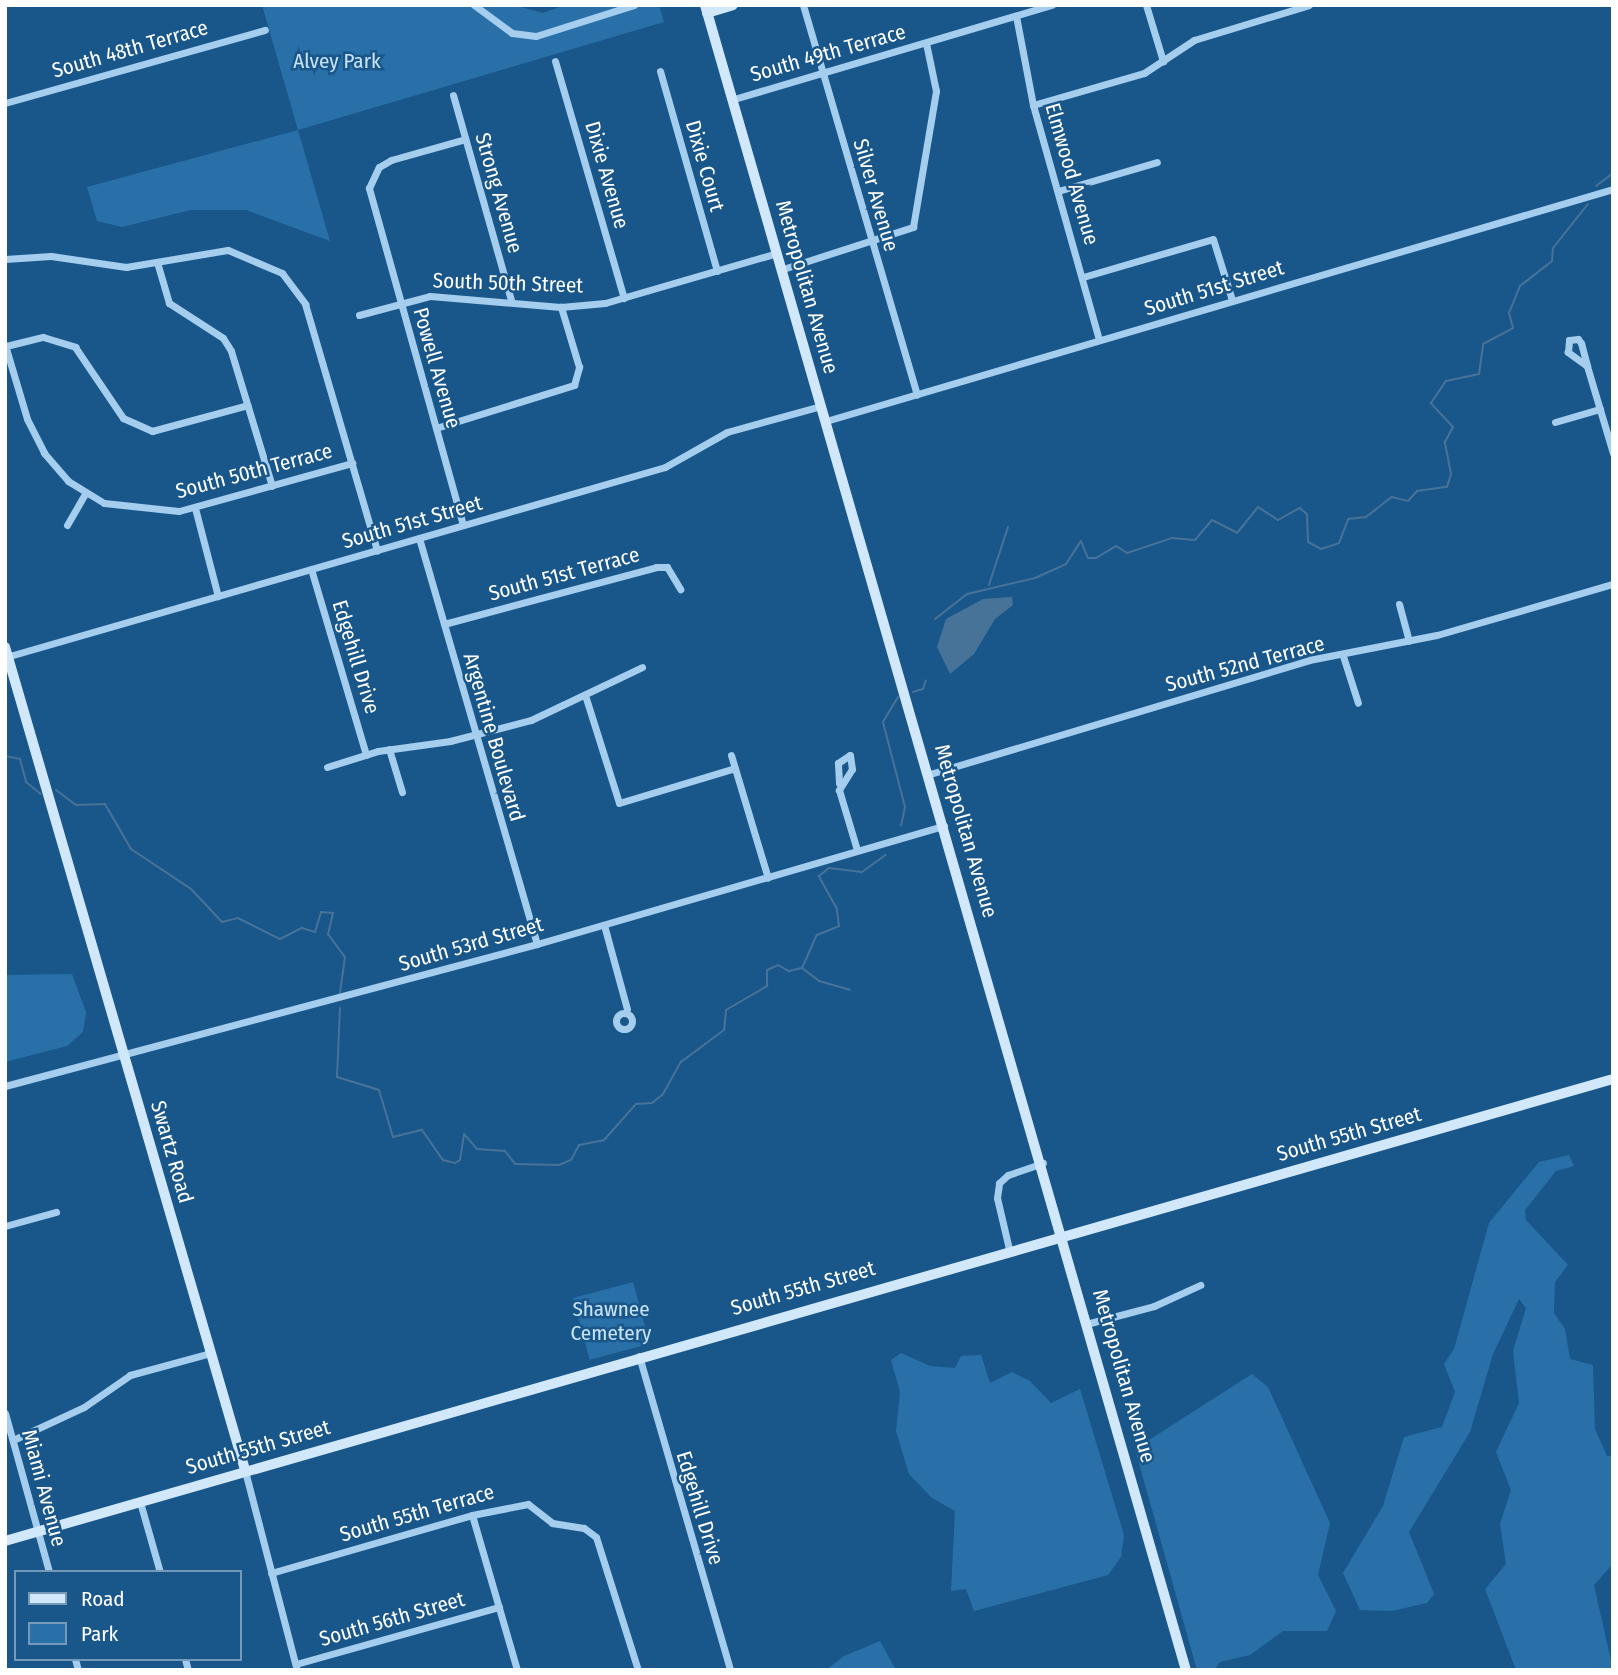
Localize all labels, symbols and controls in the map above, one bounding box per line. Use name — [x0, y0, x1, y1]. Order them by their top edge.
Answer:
street label: South 48th Terrace — [49, 15, 211, 83]
street label: South 49th Terrace — [747, 19, 909, 87]
park label: Alvey Park — [293, 48, 381, 74]
street label: Elmwood Avenue — [1040, 100, 1104, 248]
street label: Dixie Court — [680, 117, 730, 215]
street label: Dixie Avenue — [580, 118, 634, 232]
street label: Strong Avenue — [470, 130, 528, 256]
street label: Silver Avenue — [848, 136, 904, 254]
street label: Metropolitan Avenue — [770, 197, 844, 377]
street label: South 51st Street — [1141, 255, 1287, 321]
street label: South 50th Street — [432, 268, 584, 298]
street label: Powell Avenue — [408, 305, 466, 431]
street label: South 50th Terrace — [173, 438, 335, 504]
street label: South 51st Street — [339, 490, 485, 554]
street label: South 51st Terrace — [486, 542, 642, 606]
street label: Edgehill Drive — [327, 597, 385, 717]
street label: South 52nd Terrace — [1163, 631, 1327, 697]
street label: Argentine Boulevard — [458, 650, 530, 824]
street label: Metropolitan Avenue — [929, 741, 1003, 921]
street label: South 53rd Street — [396, 911, 546, 977]
street label: Swartz Road — [145, 1098, 199, 1206]
street label: South 55th Street — [1274, 1101, 1424, 1167]
street label: South 55th Street — [728, 1255, 878, 1321]
street label: Metropolitan Avenue — [1087, 1286, 1161, 1466]
park label: Shawnee Cemetery — [571, 1296, 651, 1346]
street label: South 55th Street — [183, 1414, 333, 1480]
street label: Miami Avenue — [16, 1427, 72, 1549]
street label: Edgehill Drive — [671, 1448, 729, 1568]
street label: South 55th Terrace — [337, 1479, 497, 1547]
legend — [14, 1570, 242, 1661]
text: Road — [81, 1586, 125, 1612]
street label: South 56th Street — [316, 1586, 468, 1652]
text: Park — [81, 1621, 118, 1647]

